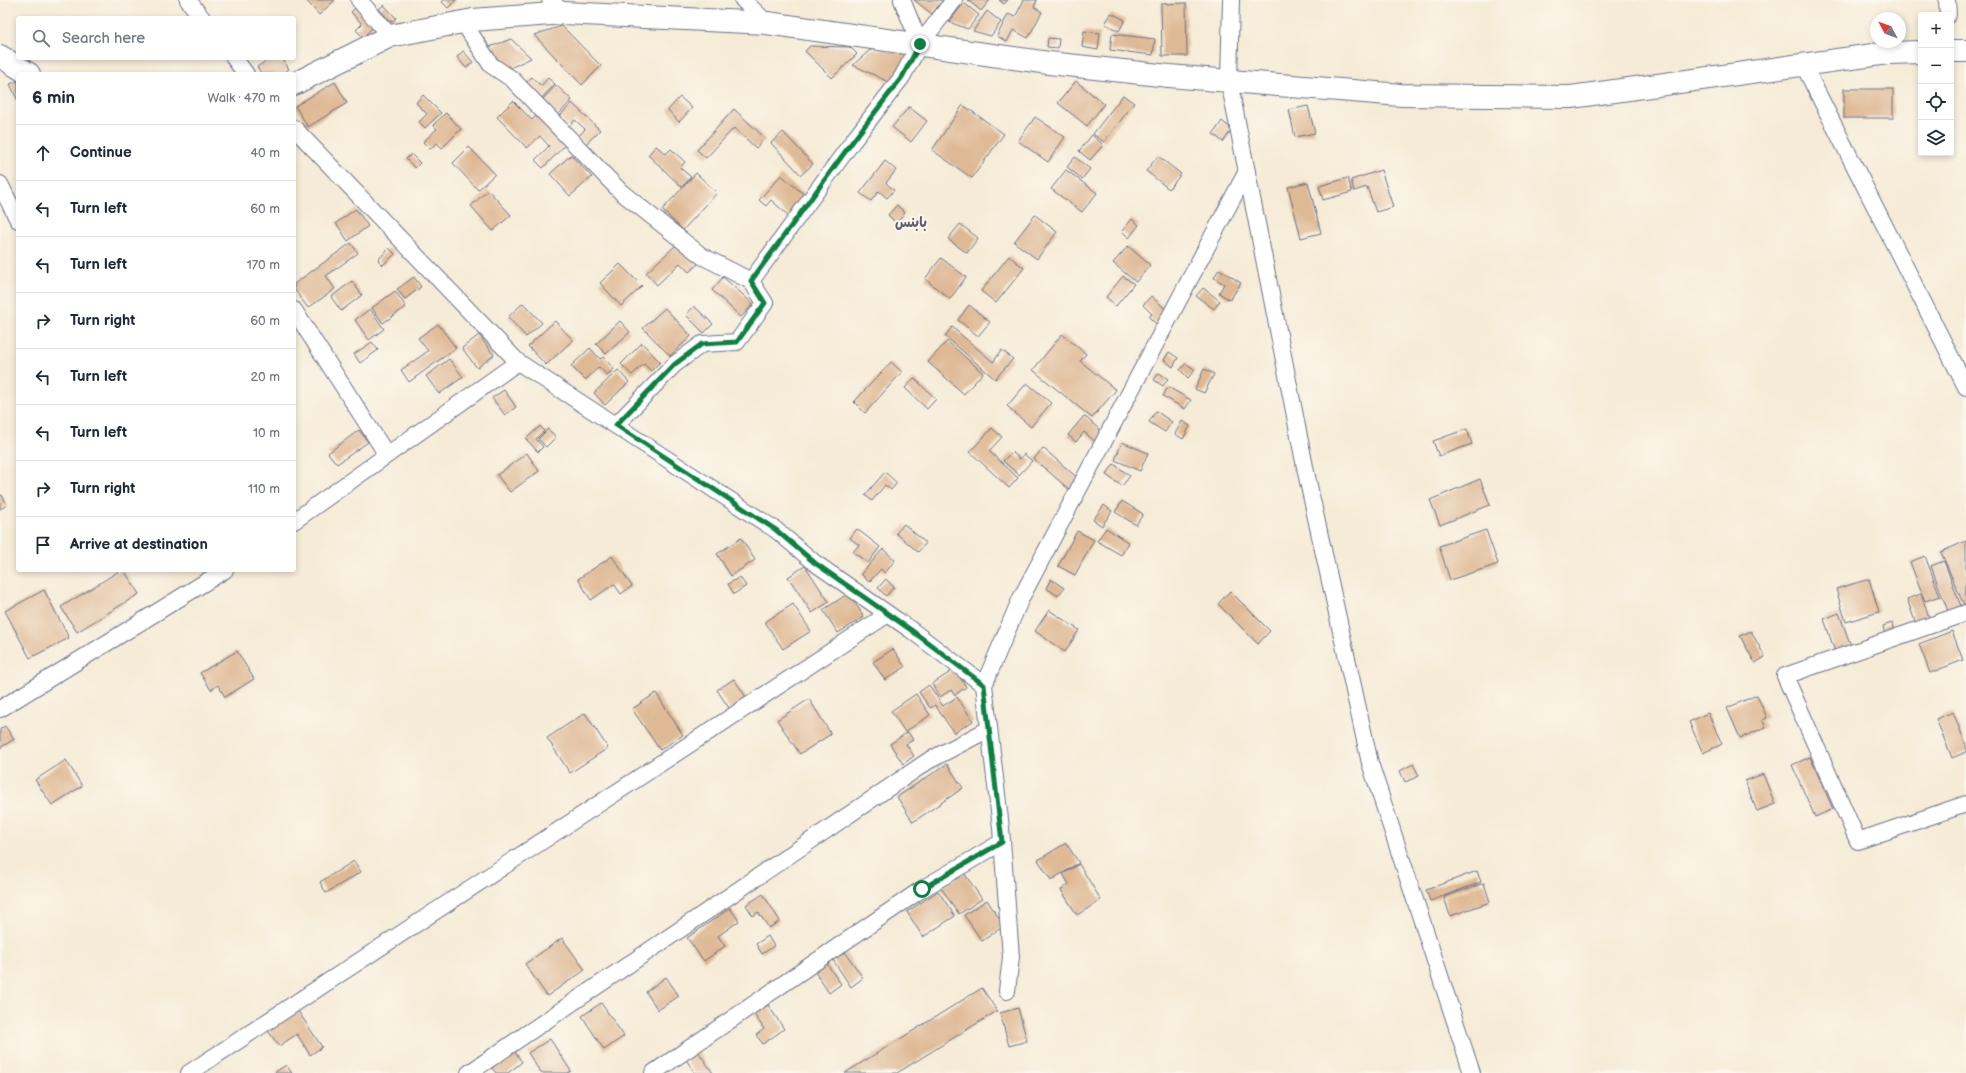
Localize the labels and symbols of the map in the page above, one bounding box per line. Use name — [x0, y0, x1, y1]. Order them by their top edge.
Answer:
north arrow — [1870, 12, 1906, 48]
route end — [911, 35, 929, 53]
district label: بابنس — [895, 214, 927, 231]
route start — [913, 880, 931, 898]

